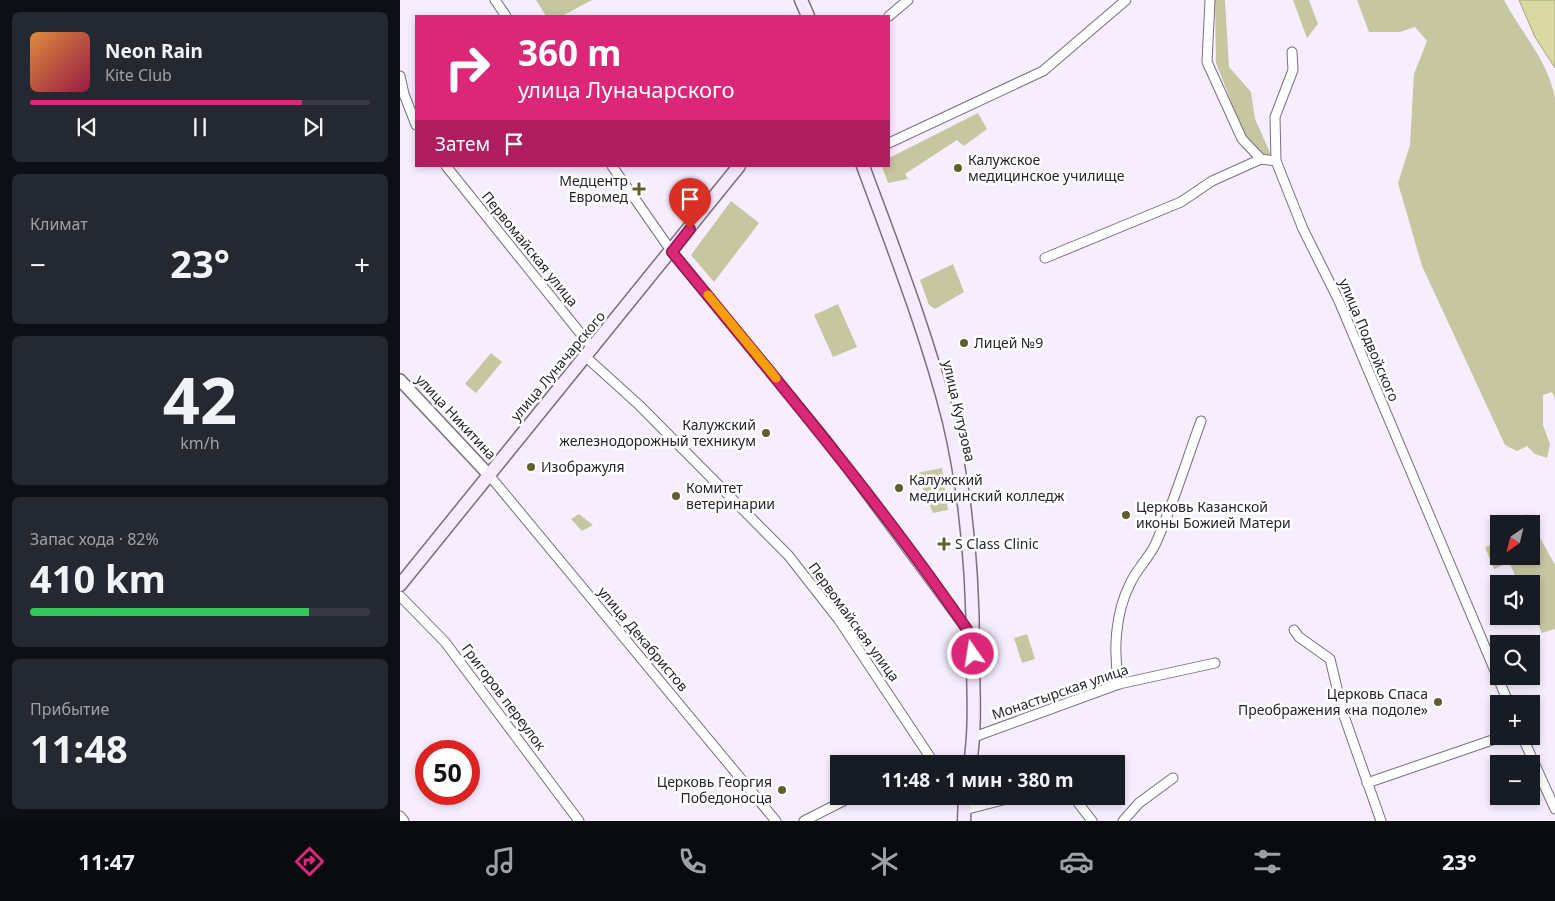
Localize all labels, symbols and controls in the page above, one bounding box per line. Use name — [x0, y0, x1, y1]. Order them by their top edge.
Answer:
text: 360 m — [518, 29, 621, 76]
icon: right — [435, 35, 500, 100]
text: Neon Rain — [105, 38, 203, 64]
text: Kite Club — [105, 64, 172, 86]
text: улица Луначарского — [518, 74, 735, 104]
icon: previous — [73, 113, 101, 141]
icon: pause — [186, 113, 214, 141]
icon: next — [299, 113, 327, 141]
icon: arrive — [500, 130, 528, 158]
text: Затем — [435, 131, 490, 157]
place label: Калужское медицинское училище — [968, 150, 1125, 185]
marker: Калужское медицинское училище — [952, 162, 964, 174]
place label: Медцентр Евромед — [559, 171, 628, 206]
pin — [669, 178, 711, 229]
marker: Медцентр Евромед — [632, 182, 646, 196]
icon: arrive — [676, 185, 704, 213]
street label: Первомайская улица — [478, 187, 583, 310]
text: Климат — [30, 213, 88, 235]
text: 23° — [170, 237, 230, 289]
text: − — [30, 245, 46, 283]
text: + — [354, 245, 370, 283]
street label: улица Подвойского — [1335, 275, 1404, 404]
street label: улица Луначарского — [506, 307, 609, 425]
place label: Лицей №9 — [974, 333, 1043, 352]
marker: Лицей №9 — [958, 337, 970, 349]
text: 42 — [163, 355, 237, 443]
street label: улица Кутузова — [939, 358, 980, 463]
street label: улица Никитина — [412, 370, 501, 463]
place label: Калужский железнодорожный техникум — [559, 415, 756, 450]
marker: Калужский железнодорожный техникум — [760, 427, 772, 439]
text: km/h — [180, 432, 220, 454]
place label: Изображуля — [541, 457, 624, 476]
marker: Изображуля — [525, 461, 537, 473]
place label: Калужский медицинский колледж — [909, 470, 1065, 505]
place label: Комитет ветеринарии — [686, 478, 775, 513]
marker: Калужский медицинский колледж — [893, 482, 905, 494]
marker: Комитет ветеринарии — [670, 490, 682, 502]
place label: Церковь Казанской иконы Божией Матери — [1136, 497, 1291, 532]
marker: Церковь Казанской иконы Божией Матери — [1120, 509, 1132, 521]
north arrow — [1490, 515, 1540, 565]
map controls — [1490, 515, 1540, 805]
text: Запас хода · 82% — [30, 528, 159, 550]
place label: S Class Clinic — [955, 534, 1039, 553]
marker: S Class Clinic — [937, 537, 951, 551]
text: 410 km — [30, 552, 166, 604]
street label: Первомайская улица — [805, 558, 904, 685]
button: sound — [1490, 575, 1540, 625]
street label: улица Декабристов — [594, 582, 693, 695]
position arrow — [946, 627, 998, 679]
button: search — [1490, 635, 1540, 685]
street label: Григоров переулок — [458, 639, 551, 754]
street label: Монастырская улица — [989, 659, 1131, 724]
place label: Церковь Спаса Преображения «на подоле» — [1238, 684, 1428, 719]
button: + — [1490, 695, 1540, 745]
marker: Церковь Спаса Преображения «на подоле» — [1432, 696, 1444, 708]
text: Прибытие — [30, 698, 109, 720]
text: 11:48 — [30, 722, 128, 774]
speed limit sign: 50 — [415, 740, 480, 805]
button: − — [1490, 755, 1540, 805]
text: 11:48 · 1 мин · 380 m — [881, 767, 1074, 793]
place label: Церковь Георгия Победоносца — [657, 772, 772, 807]
marker: Церковь Георгия Победоносца — [776, 784, 788, 796]
icon: directions — [292, 844, 327, 879]
icon: music — [483, 844, 518, 879]
icon: phone — [675, 844, 710, 879]
icon: climate — [867, 844, 902, 879]
icon: car — [1059, 844, 1094, 879]
icon: filters — [1250, 844, 1285, 879]
text: 11:47 — [78, 846, 135, 876]
text: 23° — [1442, 846, 1477, 876]

